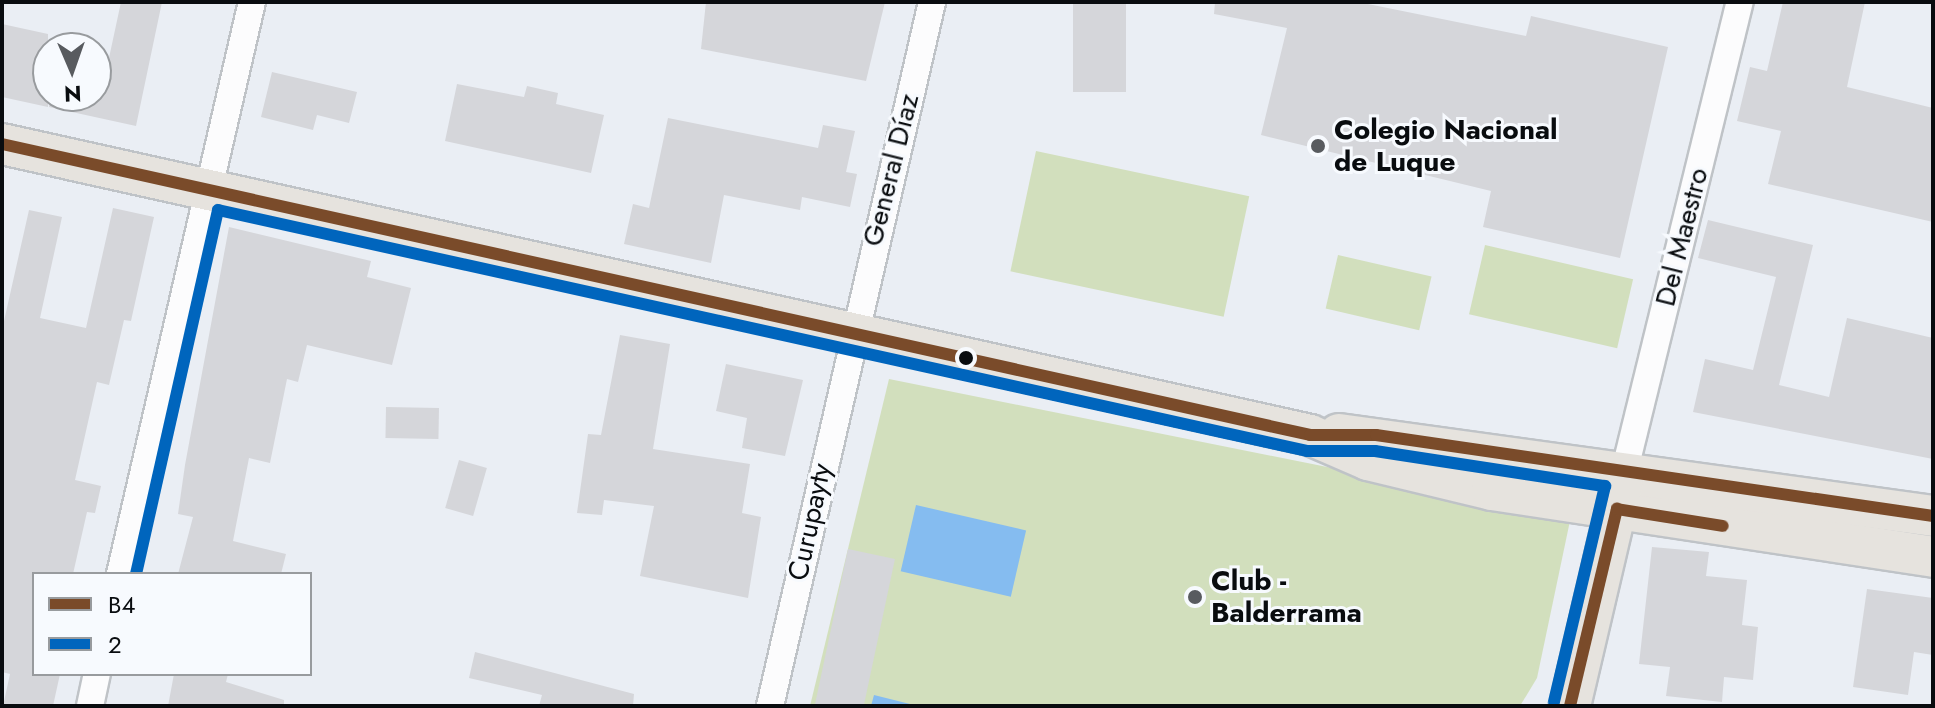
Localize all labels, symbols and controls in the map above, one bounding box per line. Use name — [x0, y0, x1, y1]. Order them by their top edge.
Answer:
north arrow — [32, 32, 112, 112]
text: N — [63, 78, 82, 110]
street label: General Díaz — [856, 90, 926, 250]
place label: Colegio Nacional de Luque — [1334, 113, 1558, 179]
marker: Colegio Nacional de Luque — [1309, 137, 1327, 155]
street label: Del Maestro — [1649, 164, 1715, 310]
unlabelled marker — [958, 350, 974, 366]
street label: Curupayty — [781, 460, 839, 584]
place label: Club - Balderrama — [1211, 564, 1362, 630]
legend — [32, 572, 312, 676]
text: B4 — [108, 587, 135, 622]
marker: Club - Balderrama — [1186, 588, 1204, 606]
text: 2 — [108, 627, 122, 662]

